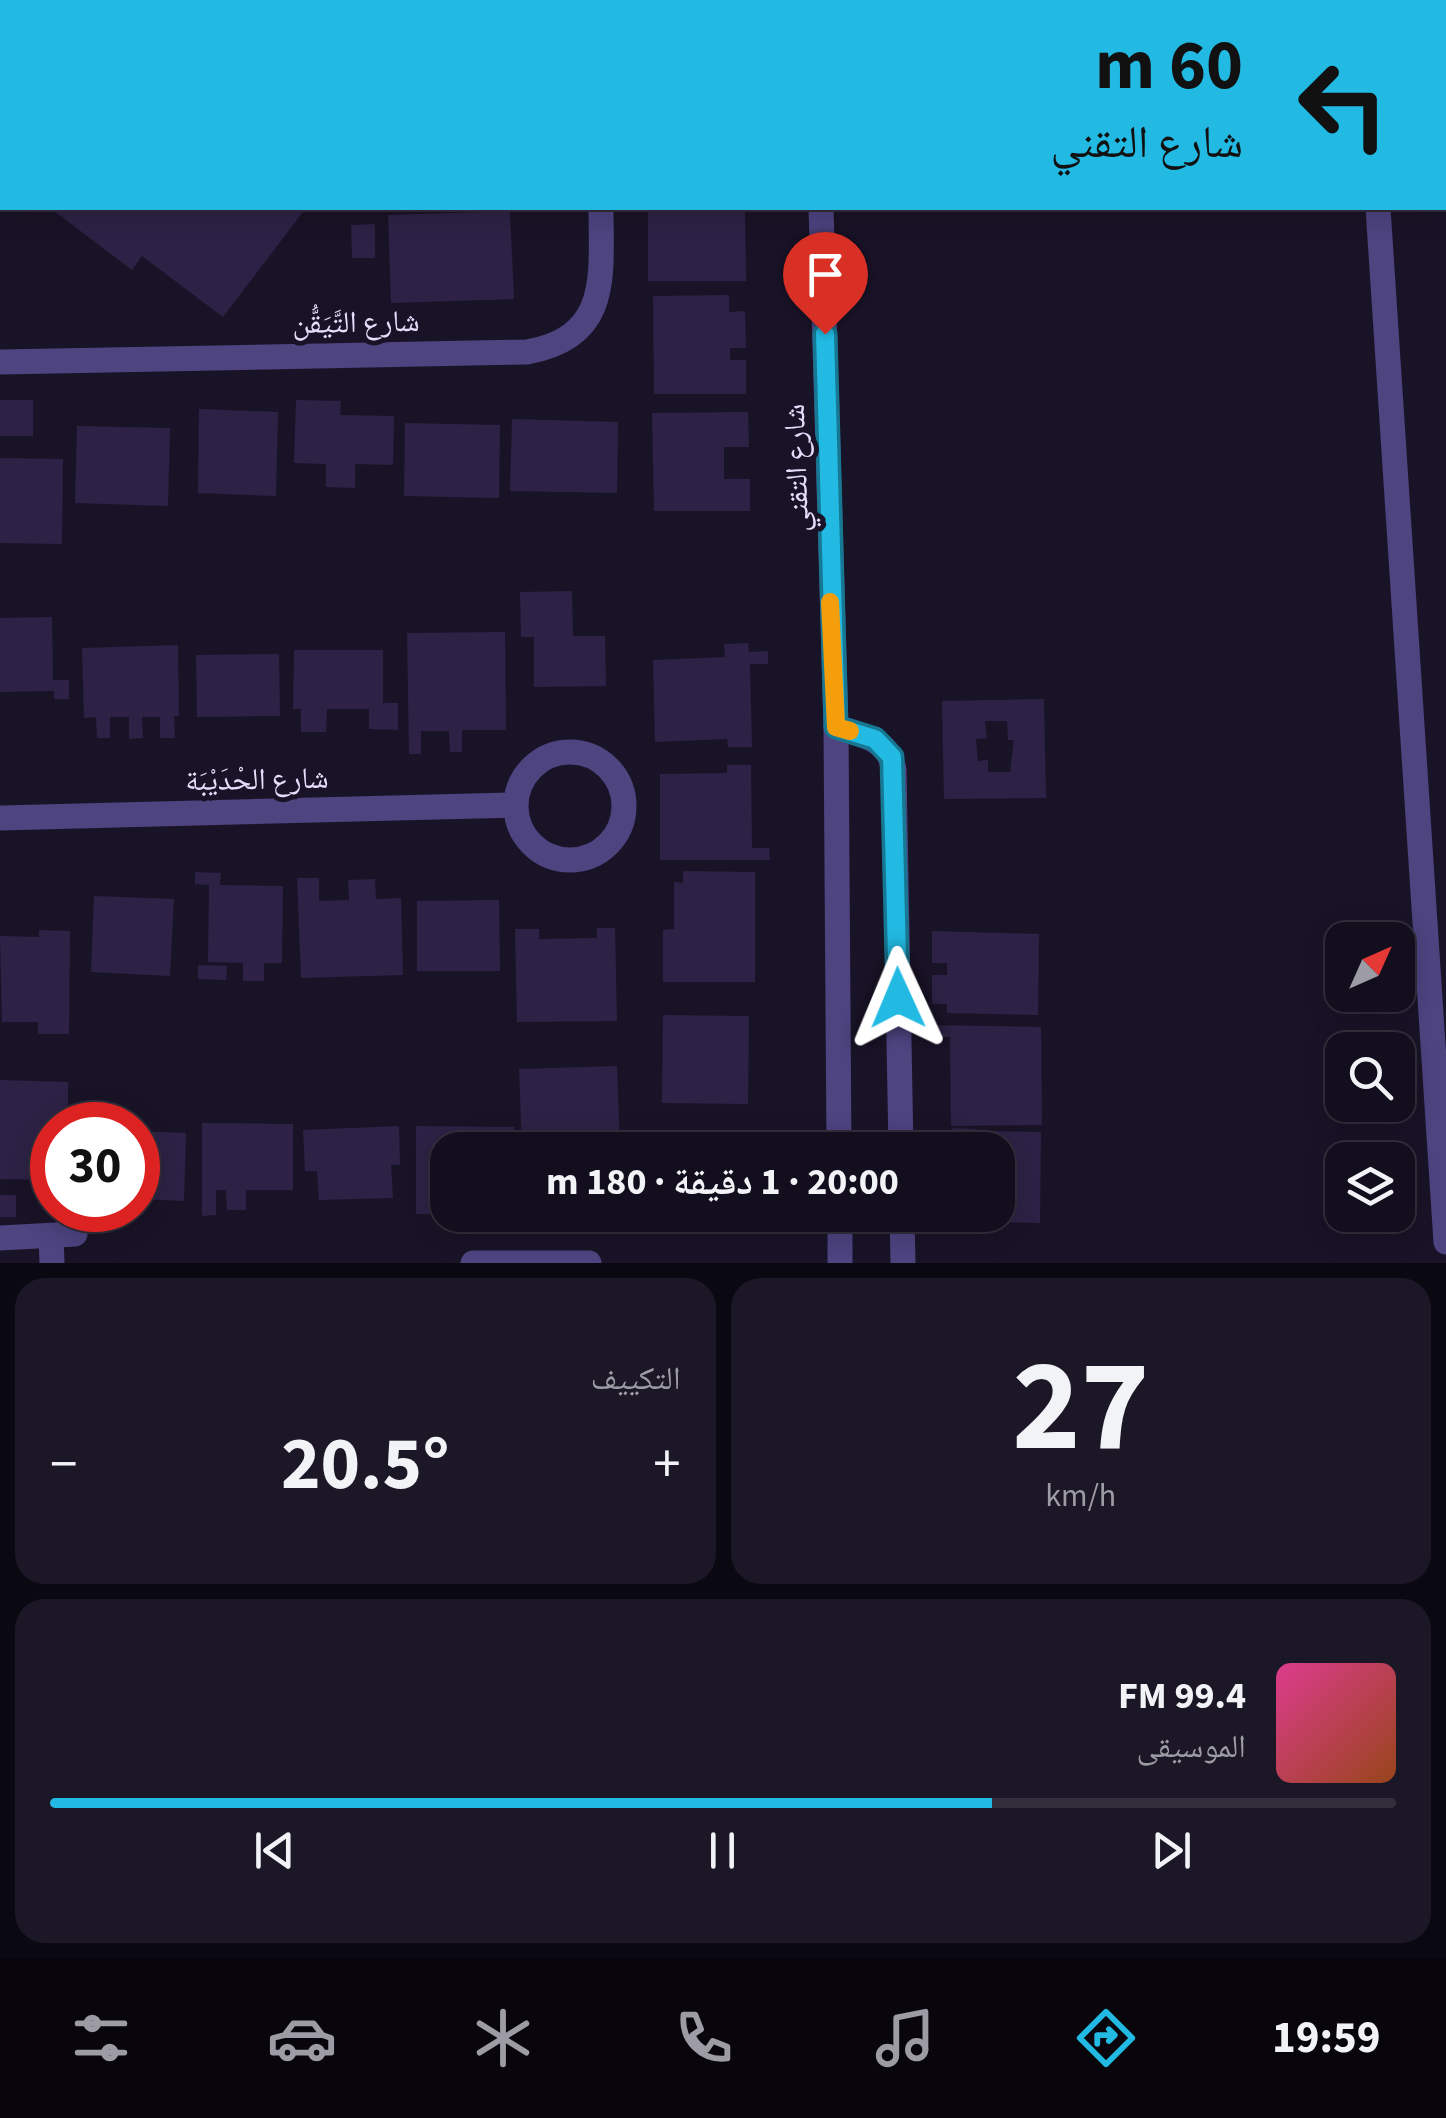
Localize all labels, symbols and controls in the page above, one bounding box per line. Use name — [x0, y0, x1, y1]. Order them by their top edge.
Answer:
text: 60 m — [1095, 16, 1243, 116]
icon: left — [1278, 40, 1408, 170]
text: شارع التقني — [1051, 111, 1243, 175]
pin — [783, 232, 868, 335]
icon: arrive — [798, 247, 853, 302]
street label: شارع التَّيَقُّن — [292, 300, 420, 345]
street label: شارع التقني — [773, 403, 822, 533]
street label: شارع الحْدَيْبَة — [185, 757, 329, 802]
north arrow — [1325, 922, 1415, 1012]
map controls — [1325, 922, 1415, 1232]
position arrow — [846, 946, 950, 1050]
button: search — [1325, 1032, 1415, 1122]
speed limit sign: 30 — [30, 1102, 160, 1232]
button: layers — [1325, 1142, 1415, 1232]
text: 20:00 · 1 دقيقة · 180 m — [546, 1155, 899, 1209]
text: 27 — [1012, 1315, 1149, 1500]
text: التكييف — [591, 1356, 681, 1402]
text: 20.5° — [281, 1411, 450, 1518]
text: − — [50, 1426, 77, 1504]
text: + — [653, 1426, 681, 1504]
text: km/h — [1045, 1473, 1116, 1519]
text: 99.4 FM — [1118, 1669, 1246, 1723]
text: الموسيقى — [1136, 1724, 1246, 1770]
icon: previous — [247, 1823, 302, 1878]
icon: pause — [695, 1823, 750, 1878]
icon: next — [1144, 1823, 1199, 1878]
icon: filters — [66, 2003, 136, 2073]
icon: car — [267, 2003, 337, 2073]
icon: climate — [468, 2003, 538, 2073]
icon: phone — [669, 2003, 739, 2073]
icon: music — [870, 2003, 940, 2073]
icon: directions — [1071, 2003, 1141, 2073]
text: 19:59 — [1272, 2006, 1380, 2070]

